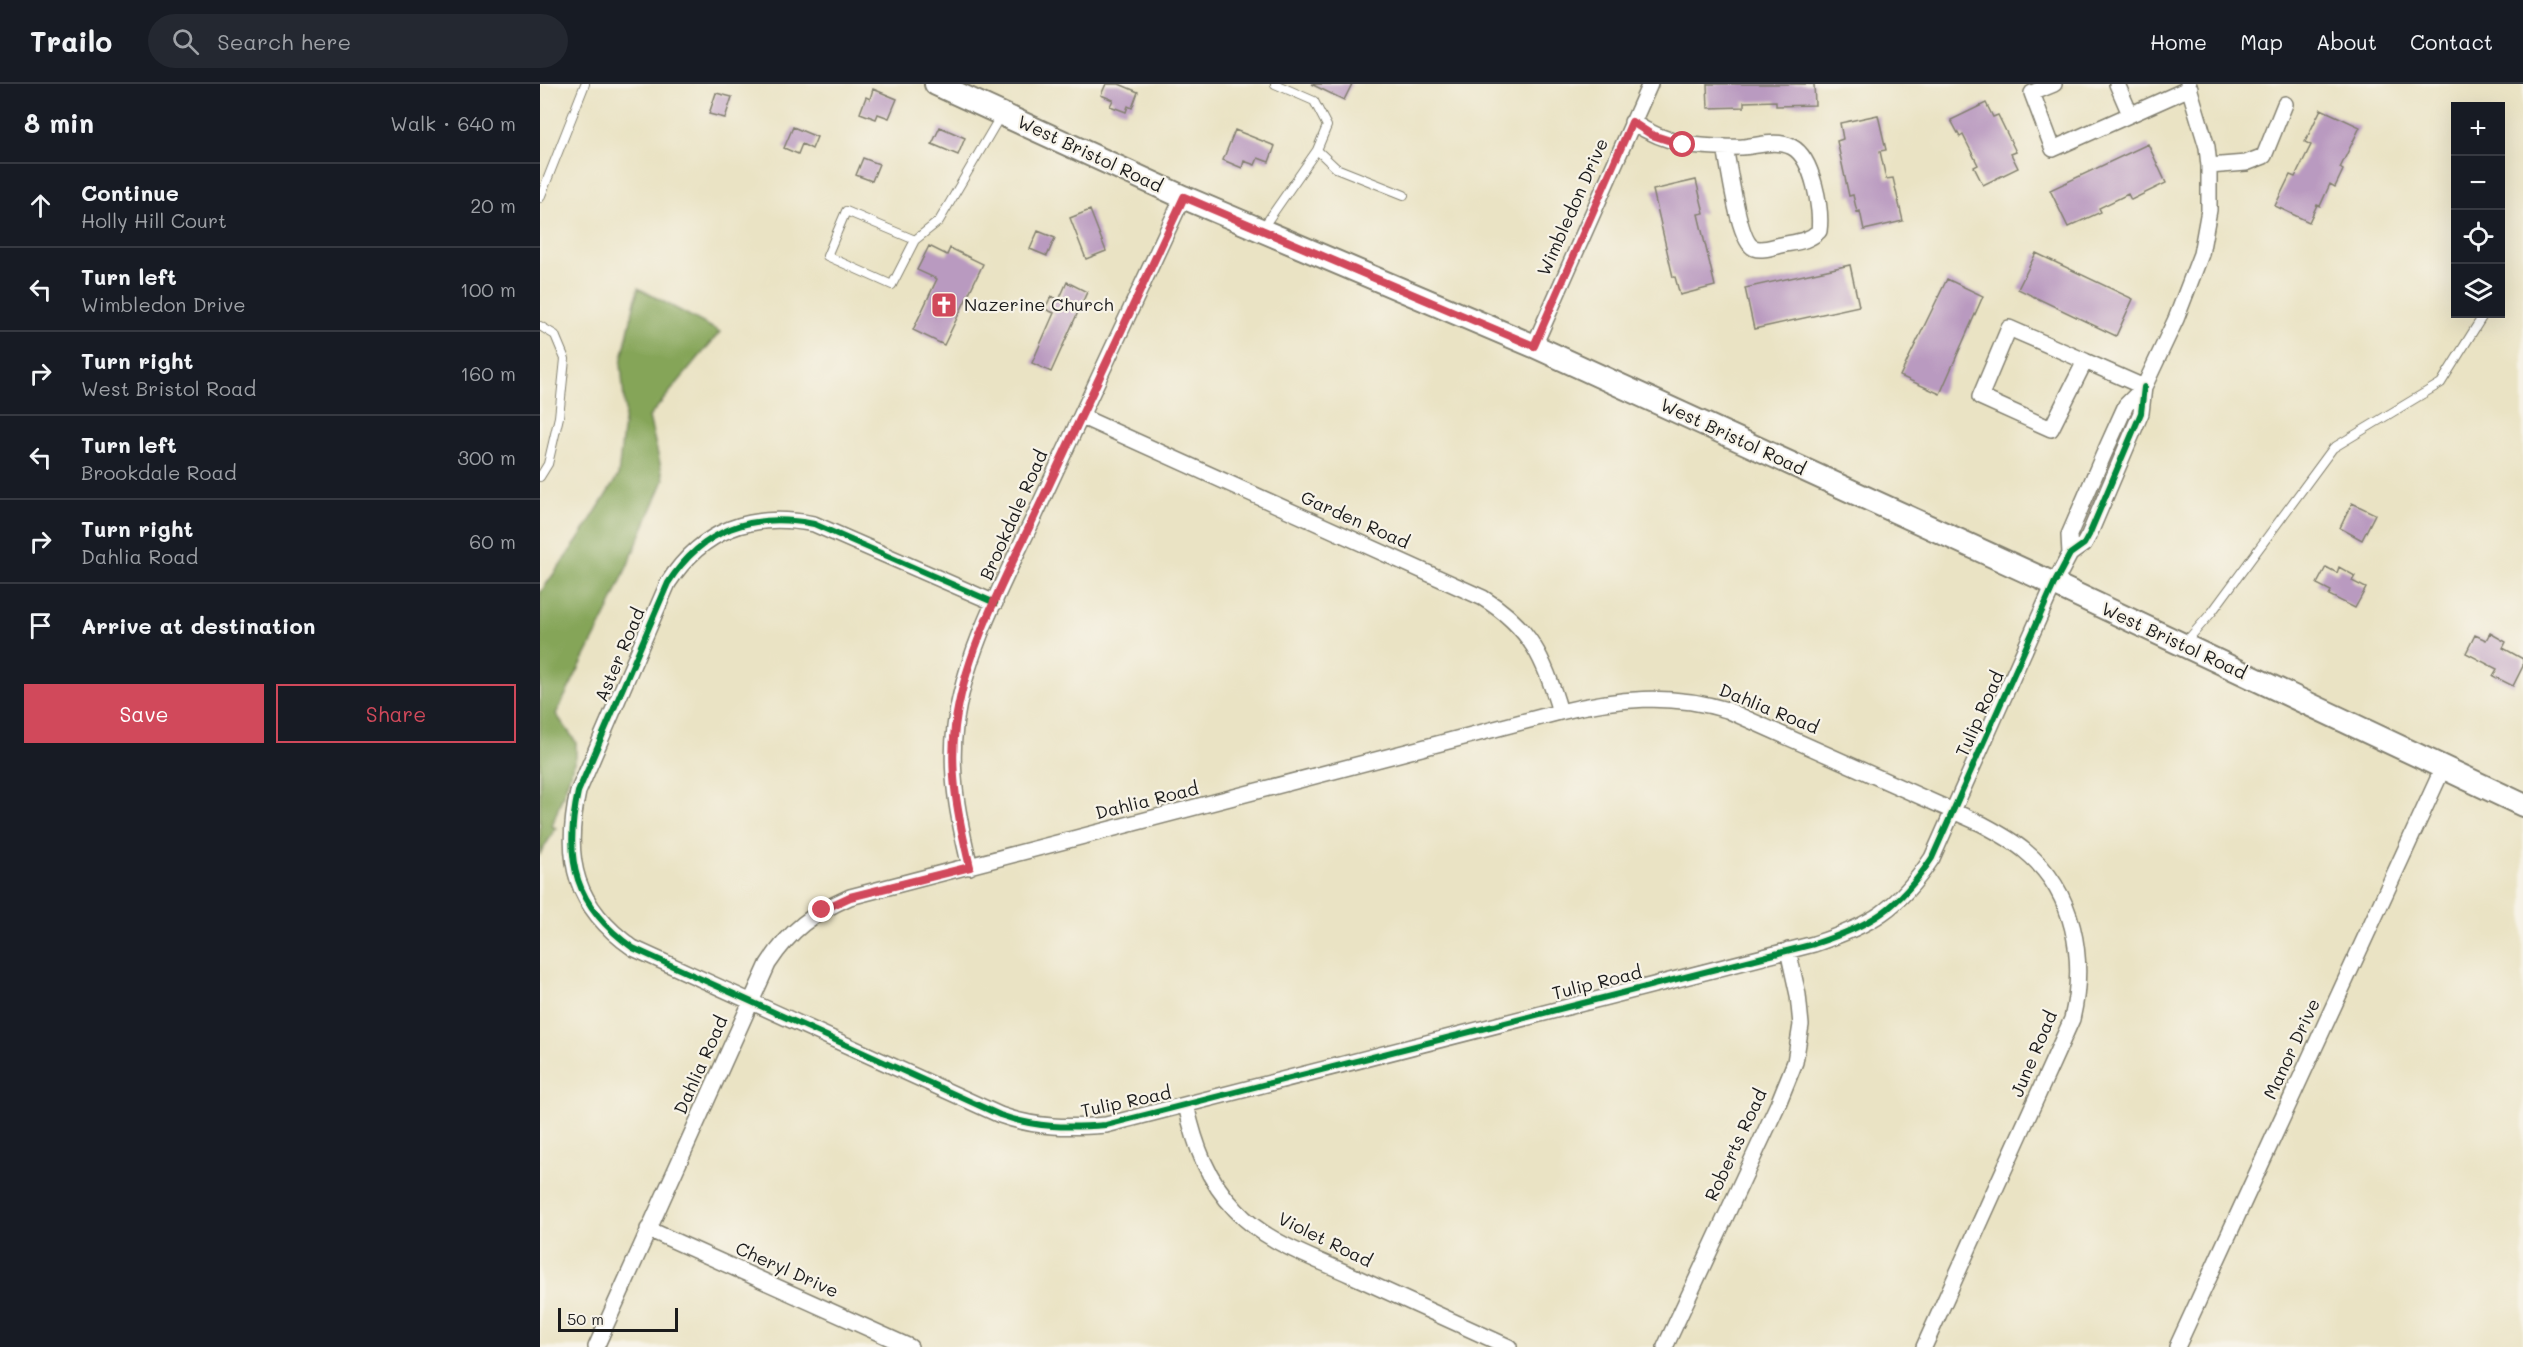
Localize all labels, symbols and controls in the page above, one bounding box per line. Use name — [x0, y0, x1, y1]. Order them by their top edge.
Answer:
search box — [148, 14, 568, 68]
text: Trailo — [30, 23, 112, 59]
icon: search — [169, 25, 202, 58]
text: Search here — [217, 27, 351, 56]
text: Home — [2150, 28, 2207, 55]
text: Map — [2240, 28, 2283, 55]
text: About — [2316, 28, 2377, 55]
text: Contact — [2410, 28, 2493, 55]
map controls — [2451, 102, 2505, 318]
button: + — [2451, 102, 2505, 156]
text: 8 min — [24, 106, 94, 140]
street label: West Bristol Road — [1014, 109, 1167, 197]
text: Walk · 640 m — [390, 110, 516, 136]
route start — [1669, 131, 1695, 157]
street label: Wimbledon Drive — [1531, 134, 1613, 279]
button: − — [2451, 156, 2505, 210]
text: Continue — [81, 178, 179, 207]
icon: ahead — [24, 189, 57, 222]
text: 20 m — [470, 192, 516, 218]
text: Holly Hill Court — [81, 207, 227, 233]
button: locate — [2451, 210, 2505, 264]
text: Turn left — [81, 262, 177, 291]
button: layers — [2451, 264, 2505, 318]
icon: left — [24, 273, 57, 306]
text: 100 m — [460, 276, 516, 302]
church icon: Nazerine Church — [929, 290, 959, 320]
text: Wimbledon Drive — [81, 291, 246, 317]
place label: Nazerine Church — [964, 292, 1114, 316]
text: Turn right — [81, 346, 193, 375]
icon: right — [24, 357, 57, 390]
text: 160 m — [460, 360, 516, 386]
text: West Bristol Road — [81, 375, 256, 401]
street label: West Bristol Road — [1657, 392, 1810, 480]
text: Turn left — [81, 430, 177, 459]
icon: left — [24, 441, 57, 474]
text: 300 m — [457, 444, 516, 470]
street label: Brookdale Road — [974, 446, 1053, 583]
text: Brookdale Road — [81, 459, 237, 485]
street label: Garden Road — [1297, 484, 1414, 554]
text: Turn right — [81, 514, 193, 543]
icon: right — [24, 525, 57, 558]
text: 60 m — [469, 528, 516, 554]
text: Dahlia Road — [81, 543, 198, 569]
street label: West Bristol Road — [2098, 596, 2251, 684]
street label: Aster Road — [589, 604, 650, 705]
icon: arrive — [24, 609, 57, 642]
text: Arrive at destination — [81, 611, 316, 640]
street label: Tulip Road — [1949, 667, 2009, 760]
street label: Dahlia Road — [1716, 677, 1823, 739]
button: Save — [24, 684, 264, 743]
button: Share — [276, 684, 516, 743]
street label: Dahlia Road — [1093, 776, 1201, 824]
route end — [808, 896, 834, 922]
street label: Tulip Road — [1549, 959, 1644, 1005]
street label: Manor Drive — [2257, 994, 2325, 1103]
street label: June Road — [2004, 1007, 2062, 1100]
street label: Dahlia Road — [668, 1011, 733, 1118]
street label: Tulip Road — [1078, 1080, 1173, 1122]
street label: Roberts Road — [1699, 1085, 1772, 1205]
street label: Violet Road — [1274, 1206, 1377, 1272]
street label: Cheryl Drive — [732, 1236, 843, 1303]
scale bar — [558, 1305, 678, 1332]
text: 50 m — [567, 1308, 604, 1329]

